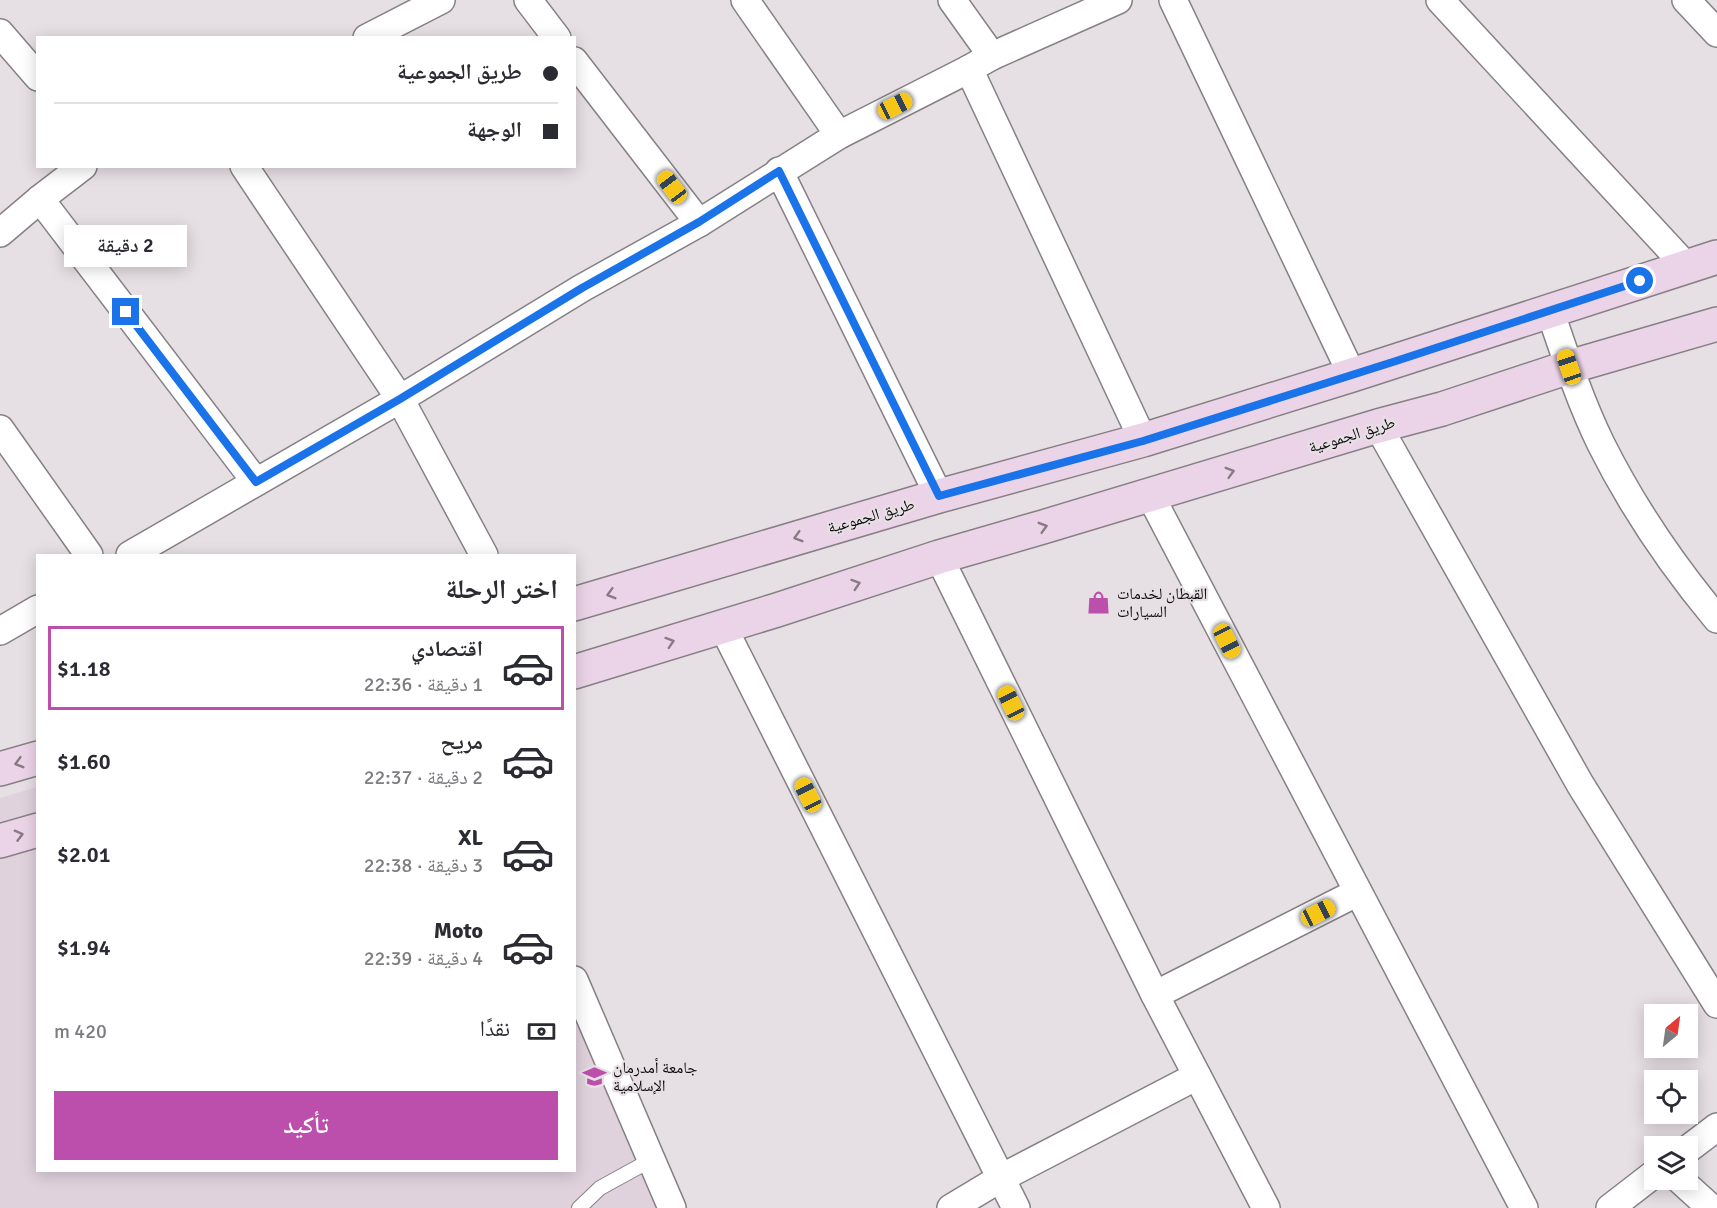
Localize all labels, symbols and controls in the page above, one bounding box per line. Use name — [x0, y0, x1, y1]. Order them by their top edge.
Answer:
text: طريق الجموعية — [397, 58, 522, 85]
car — [875, 90, 915, 122]
text: الوجهة — [467, 116, 522, 143]
car — [654, 167, 690, 207]
callout: 2 دقيقة — [64, 225, 188, 267]
text: 2 دقيقة — [97, 233, 154, 258]
route start — [1626, 267, 1653, 294]
route end — [112, 298, 139, 325]
car — [1555, 347, 1583, 387]
street label: طريق الجموعية — [1306, 412, 1398, 458]
one-way arrow — [1224, 467, 1235, 479]
street label: طريق الجموعية — [825, 494, 917, 538]
one-way arrow — [1037, 522, 1048, 534]
one-way arrow — [793, 530, 804, 542]
text: اختر الرحلة — [446, 573, 558, 606]
one-way arrow — [850, 578, 861, 591]
place label: القبطان لخدمات السيارات — [1117, 584, 1207, 622]
one-way arrow — [606, 587, 617, 599]
shop icon: القبطان لخدمات السيارات — [1086, 590, 1112, 616]
car — [1211, 621, 1243, 661]
text: اقتصادي — [411, 635, 483, 662]
one-way arrow — [664, 637, 675, 649]
icon: car — [501, 641, 555, 695]
text: $1.18 — [57, 655, 111, 682]
text: 1 دقيقة · 22:36 — [364, 672, 483, 697]
car — [995, 683, 1027, 723]
text: مريح — [440, 728, 483, 755]
icon: car — [501, 734, 555, 788]
text: $1.60 — [57, 748, 111, 775]
one-way arrow — [14, 756, 25, 768]
text: 2 دقيقة · 22:37 — [364, 765, 483, 790]
car — [792, 775, 824, 815]
text: XL — [458, 824, 483, 851]
icon: car — [501, 827, 555, 881]
one-way arrow — [14, 830, 24, 843]
text: $2.01 — [57, 841, 111, 868]
text: 3 دقيقة · 22:38 — [364, 853, 483, 878]
car — [1298, 897, 1338, 929]
text: Moto — [434, 917, 483, 944]
icon: car — [501, 920, 555, 974]
text: $1.94 — [57, 934, 111, 961]
text: 4 دقيقة · 22:39 — [364, 946, 483, 971]
north arrow — [1644, 1004, 1698, 1058]
map controls — [1644, 1004, 1698, 1190]
text: نقدًا — [480, 1015, 510, 1042]
icon: cash — [525, 1015, 558, 1048]
text: 420 m — [54, 1019, 107, 1044]
place label: جامعة أمدرمان الإسلامية — [613, 1058, 697, 1096]
school or university icon: جامعة أمدرمان الإسلامية — [582, 1064, 608, 1090]
button: locate — [1644, 1070, 1698, 1124]
button: تأكيد — [54, 1091, 558, 1160]
button: layers — [1644, 1136, 1698, 1190]

